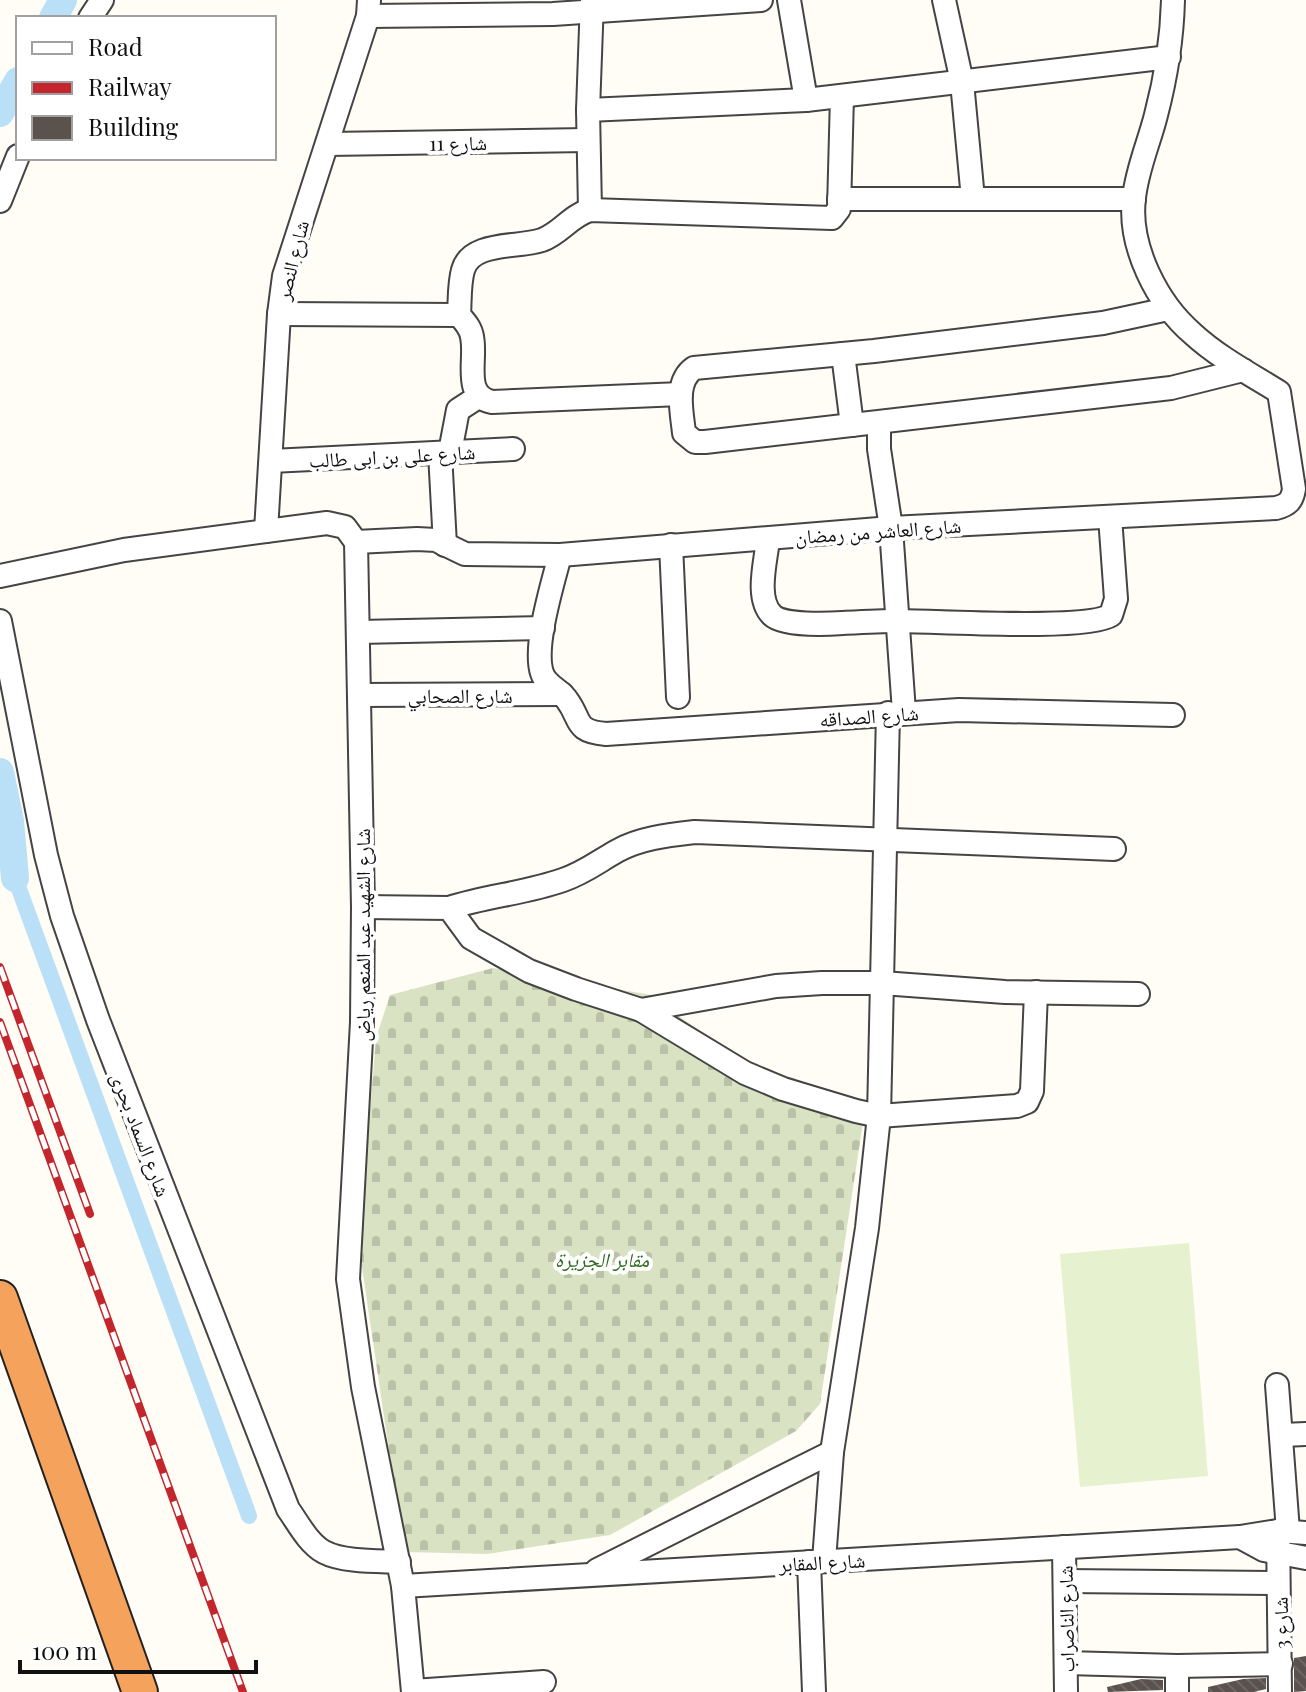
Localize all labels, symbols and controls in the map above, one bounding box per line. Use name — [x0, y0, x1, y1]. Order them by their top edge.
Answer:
legend — [16, 16, 276, 160]
text: Road — [88, 30, 143, 62]
text: Railway — [88, 70, 172, 102]
text: Building — [88, 110, 179, 142]
street label: شارع 11 — [429, 128, 487, 157]
street label: شارع النصر — [268, 217, 315, 304]
street label: شارع على بن ابى طالب — [308, 437, 476, 474]
street label: شارع العاشر من رمضان — [794, 511, 962, 550]
street label: شارع الصحابي — [407, 681, 513, 712]
street label: شارع الصداقه — [819, 698, 920, 733]
street label: شارع الشهيد عبد المنعم رياض — [348, 828, 377, 1042]
street label: شارع السماد بحرى — [105, 1068, 178, 1200]
park label: مقابر الجزيرة — [555, 1245, 649, 1272]
street label: شارع المقابر — [777, 1545, 866, 1578]
street label: شارع الناصراب — [1051, 1565, 1080, 1673]
street label: شارع 3 — [1266, 1596, 1295, 1649]
scale bar — [20, 1624, 256, 1674]
text: 100 m — [32, 1634, 97, 1666]

